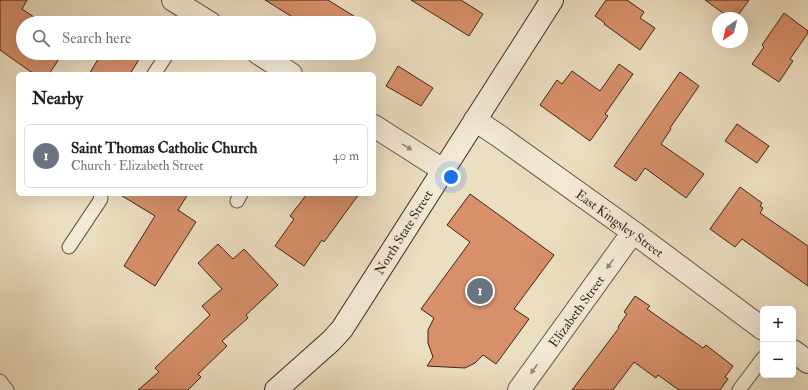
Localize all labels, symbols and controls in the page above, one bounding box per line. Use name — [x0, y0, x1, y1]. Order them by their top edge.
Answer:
north arrow — [712, 12, 748, 48]
search box — [16, 16, 376, 60]
icon: search — [30, 27, 52, 49]
text: Search here — [62, 29, 131, 48]
text: Nearby — [32, 88, 83, 109]
text: Saint Thomas Catholic Church — [71, 139, 257, 158]
one-way arrow — [402, 143, 412, 151]
text: 1 — [44, 148, 48, 164]
text: 40 m — [333, 148, 359, 164]
text: Church · Elizabeth Street — [71, 158, 204, 174]
your location — [441, 167, 461, 187]
street label: North State Street — [371, 187, 436, 278]
street label: East Kingsley Street — [572, 187, 666, 262]
one-way arrow — [606, 258, 614, 269]
street label: Elizabeth Street — [545, 273, 608, 351]
pin: 1 — [467, 276, 493, 306]
map controls — [760, 306, 796, 378]
button: + — [760, 306, 796, 342]
button: − — [760, 342, 796, 378]
one-way arrow — [530, 364, 538, 374]

